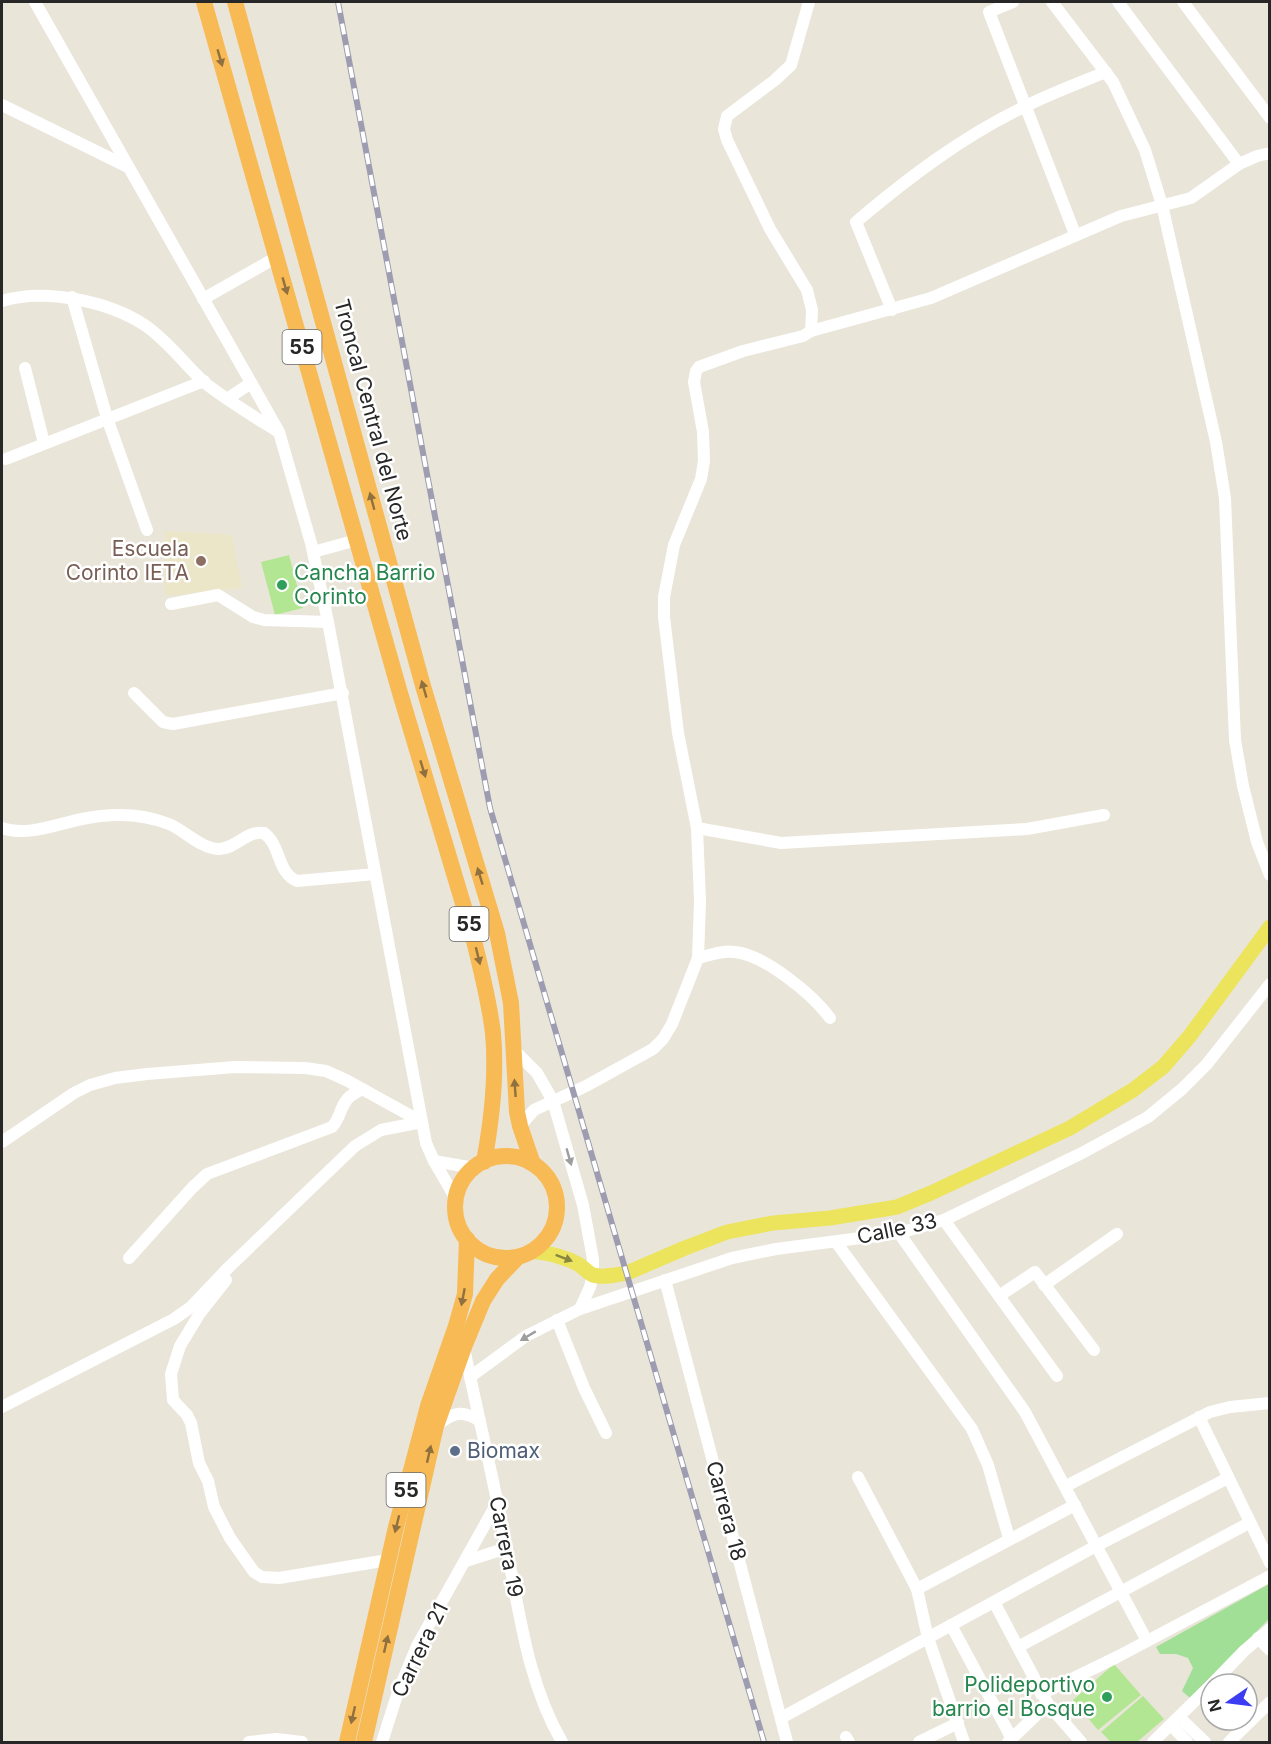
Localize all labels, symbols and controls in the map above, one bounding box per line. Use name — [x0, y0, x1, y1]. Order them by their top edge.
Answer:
one-way arrow — [216, 49, 226, 67]
one-way arrow — [281, 277, 290, 295]
street label: Troncal Central del Norte — [329, 296, 418, 543]
road number: 55 — [282, 330, 322, 364]
one-way arrow — [367, 492, 376, 510]
place label: Escuela Corinto IETA — [66, 536, 189, 585]
marker: Escuela Corinto IETA — [194, 554, 208, 568]
place label: Cancha Barrio Corinto — [294, 560, 435, 609]
marker: Cancha Barrio Corinto — [275, 578, 289, 592]
one-way arrow — [419, 680, 428, 698]
one-way arrow — [419, 760, 428, 778]
one-way arrow — [475, 867, 484, 885]
road number: 55 — [450, 907, 488, 941]
one-way arrow — [473, 947, 483, 965]
one-way arrow — [510, 1078, 519, 1097]
one-way arrow — [565, 1148, 574, 1166]
street label: Calle 33 — [854, 1208, 939, 1249]
one-way arrow — [555, 1254, 573, 1264]
one-way arrow — [458, 1288, 467, 1307]
one-way arrow — [520, 1330, 536, 1341]
place label: Biomax — [467, 1438, 540, 1463]
one-way arrow — [425, 1444, 434, 1463]
marker: Biomax — [448, 1444, 462, 1458]
street label: Carrera 18 — [701, 1458, 752, 1564]
road number: 55 — [386, 1473, 426, 1507]
street label: Carrera 19 — [484, 1494, 529, 1600]
one-way arrow — [391, 1515, 401, 1534]
street label: Carrera 21 — [386, 1598, 453, 1701]
one-way arrow — [382, 1635, 391, 1654]
place label: Polideportivo barrio el Bosque — [932, 1672, 1095, 1721]
north arrow — [1199, 1672, 1259, 1732]
marker: Polideportivo barrio el Bosque — [1100, 1690, 1114, 1704]
text: N — [1203, 1697, 1226, 1714]
one-way arrow — [348, 1705, 358, 1724]

